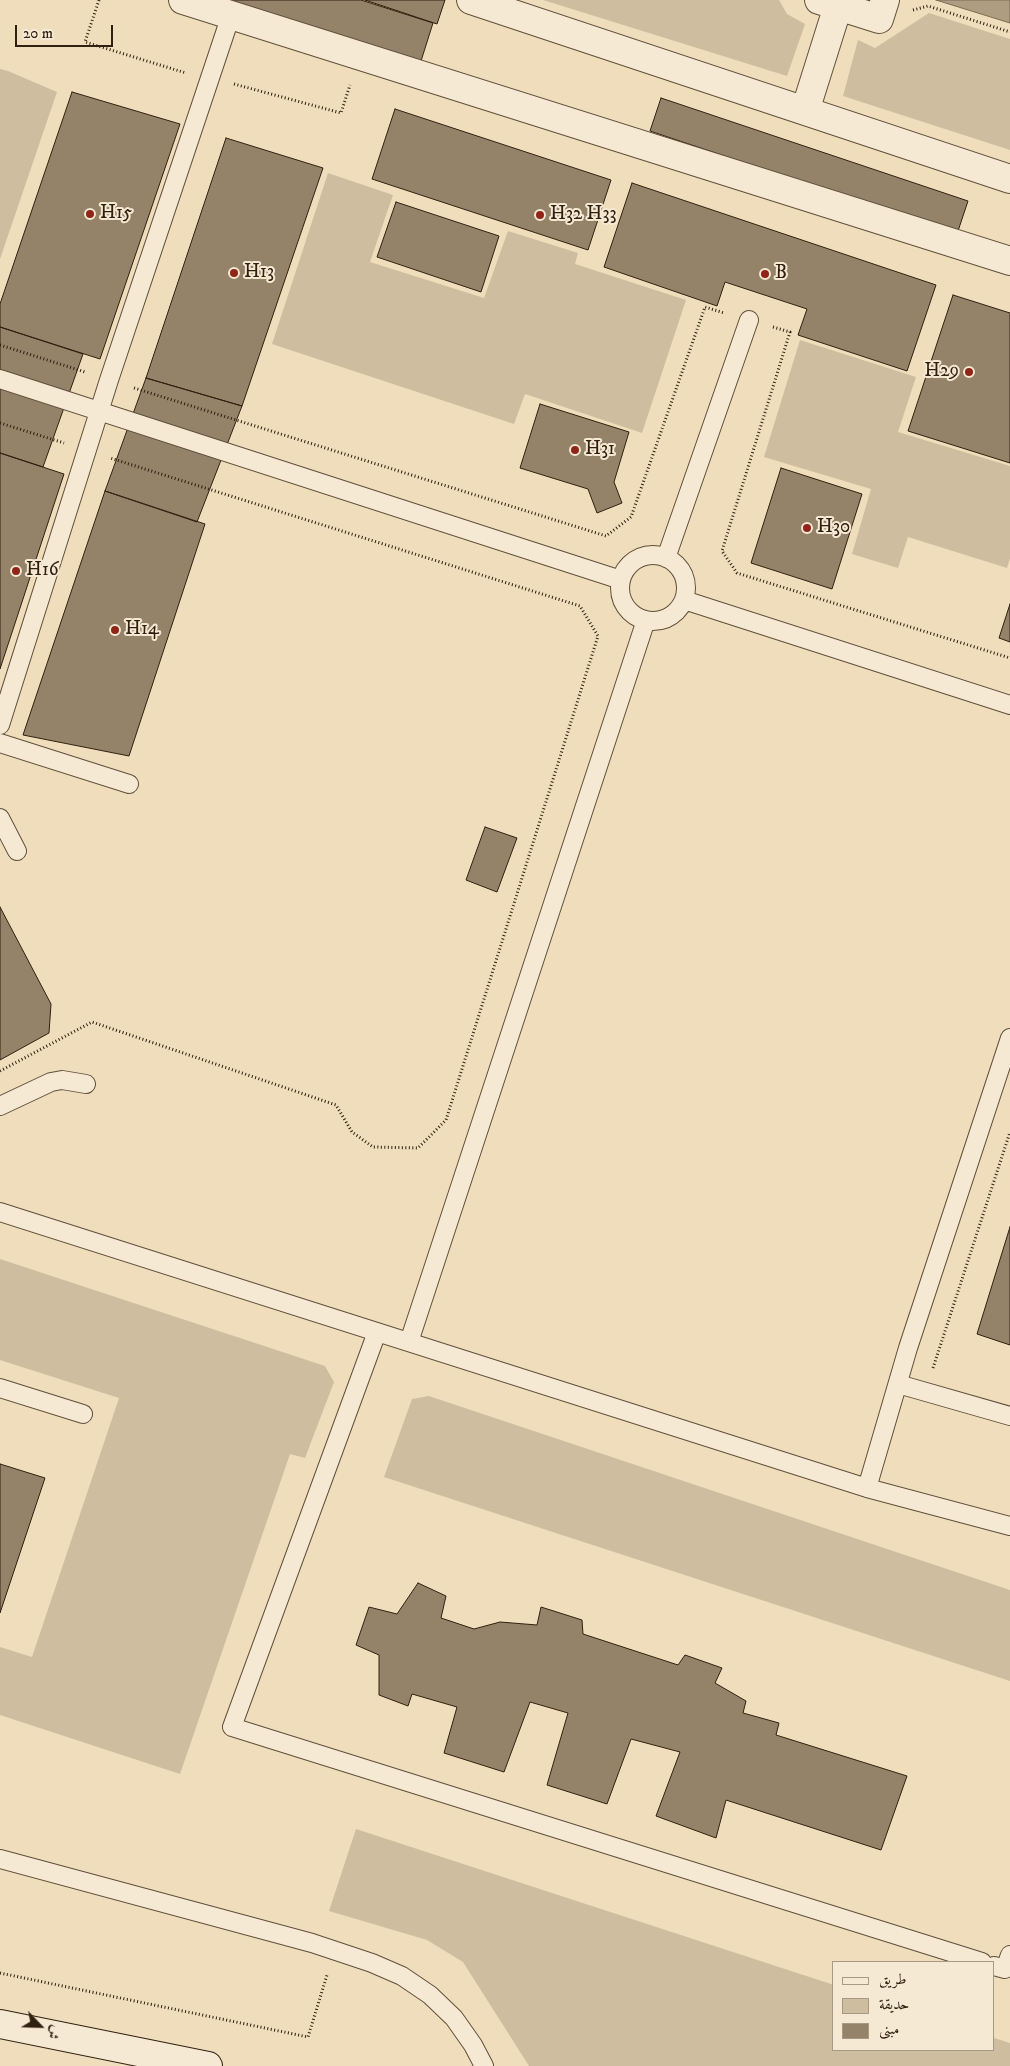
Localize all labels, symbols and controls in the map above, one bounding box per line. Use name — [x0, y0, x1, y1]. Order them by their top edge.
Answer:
scale bar — [18, 15, 115, 47]
text: 20 m — [23, 24, 53, 43]
place label: H15 — [100, 203, 132, 225]
place label: H32 H33 — [550, 204, 617, 226]
marker: H15 — [84, 208, 96, 220]
marker: H32 H33 — [534, 209, 546, 221]
place label: H13 — [244, 262, 274, 284]
place label: B — [775, 263, 787, 285]
marker: H13 — [228, 267, 240, 279]
marker: B — [759, 268, 771, 280]
place label: H29 — [924, 361, 959, 383]
marker: H29 — [963, 366, 975, 378]
place label: H31 — [585, 439, 615, 461]
marker: H31 — [569, 444, 581, 456]
place label: H30 — [817, 517, 850, 539]
marker: H30 — [801, 522, 813, 534]
place label: H16 — [26, 560, 59, 582]
marker: H16 — [10, 565, 22, 577]
place label: H14 — [125, 619, 159, 641]
marker: H14 — [109, 624, 121, 636]
legend — [832, 1961, 995, 2051]
text: طريق — [879, 1970, 906, 1989]
text: حديقة — [879, 1995, 909, 2014]
north arrow — [15, 2001, 65, 2051]
text: مبنى — [879, 2020, 899, 2039]
text: ش — [43, 2022, 65, 2042]

